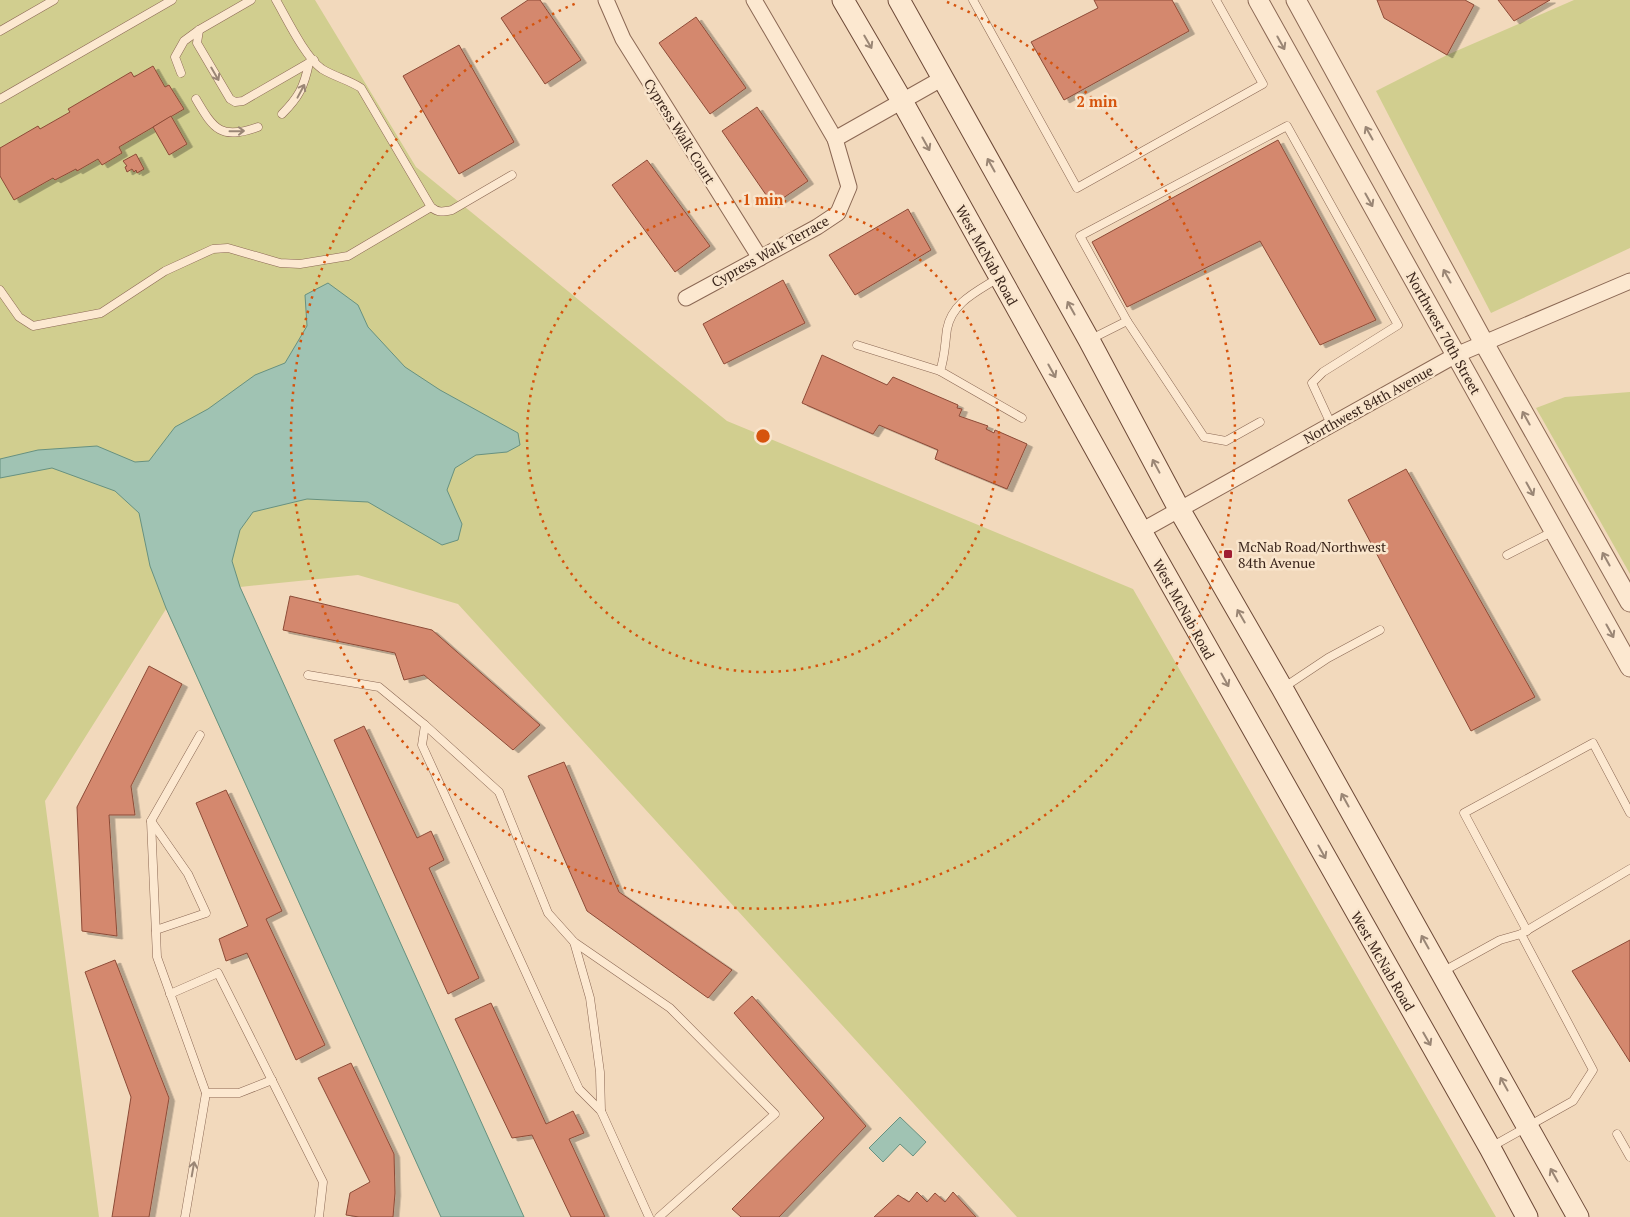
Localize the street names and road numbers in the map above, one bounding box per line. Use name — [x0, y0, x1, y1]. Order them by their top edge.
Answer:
street label: Cypress Walk Court — [640, 75, 720, 188]
street label: West McNab Road — [952, 201, 1023, 309]
street label: Cypress Walk Terrace — [708, 211, 832, 291]
street label: Northwest 70th Street — [1402, 268, 1486, 398]
street label: Northwest 84th Avenue — [1300, 360, 1436, 448]
street label: West McNab Road — [1149, 555, 1220, 663]
street label: West McNab Road — [1347, 908, 1419, 1014]

